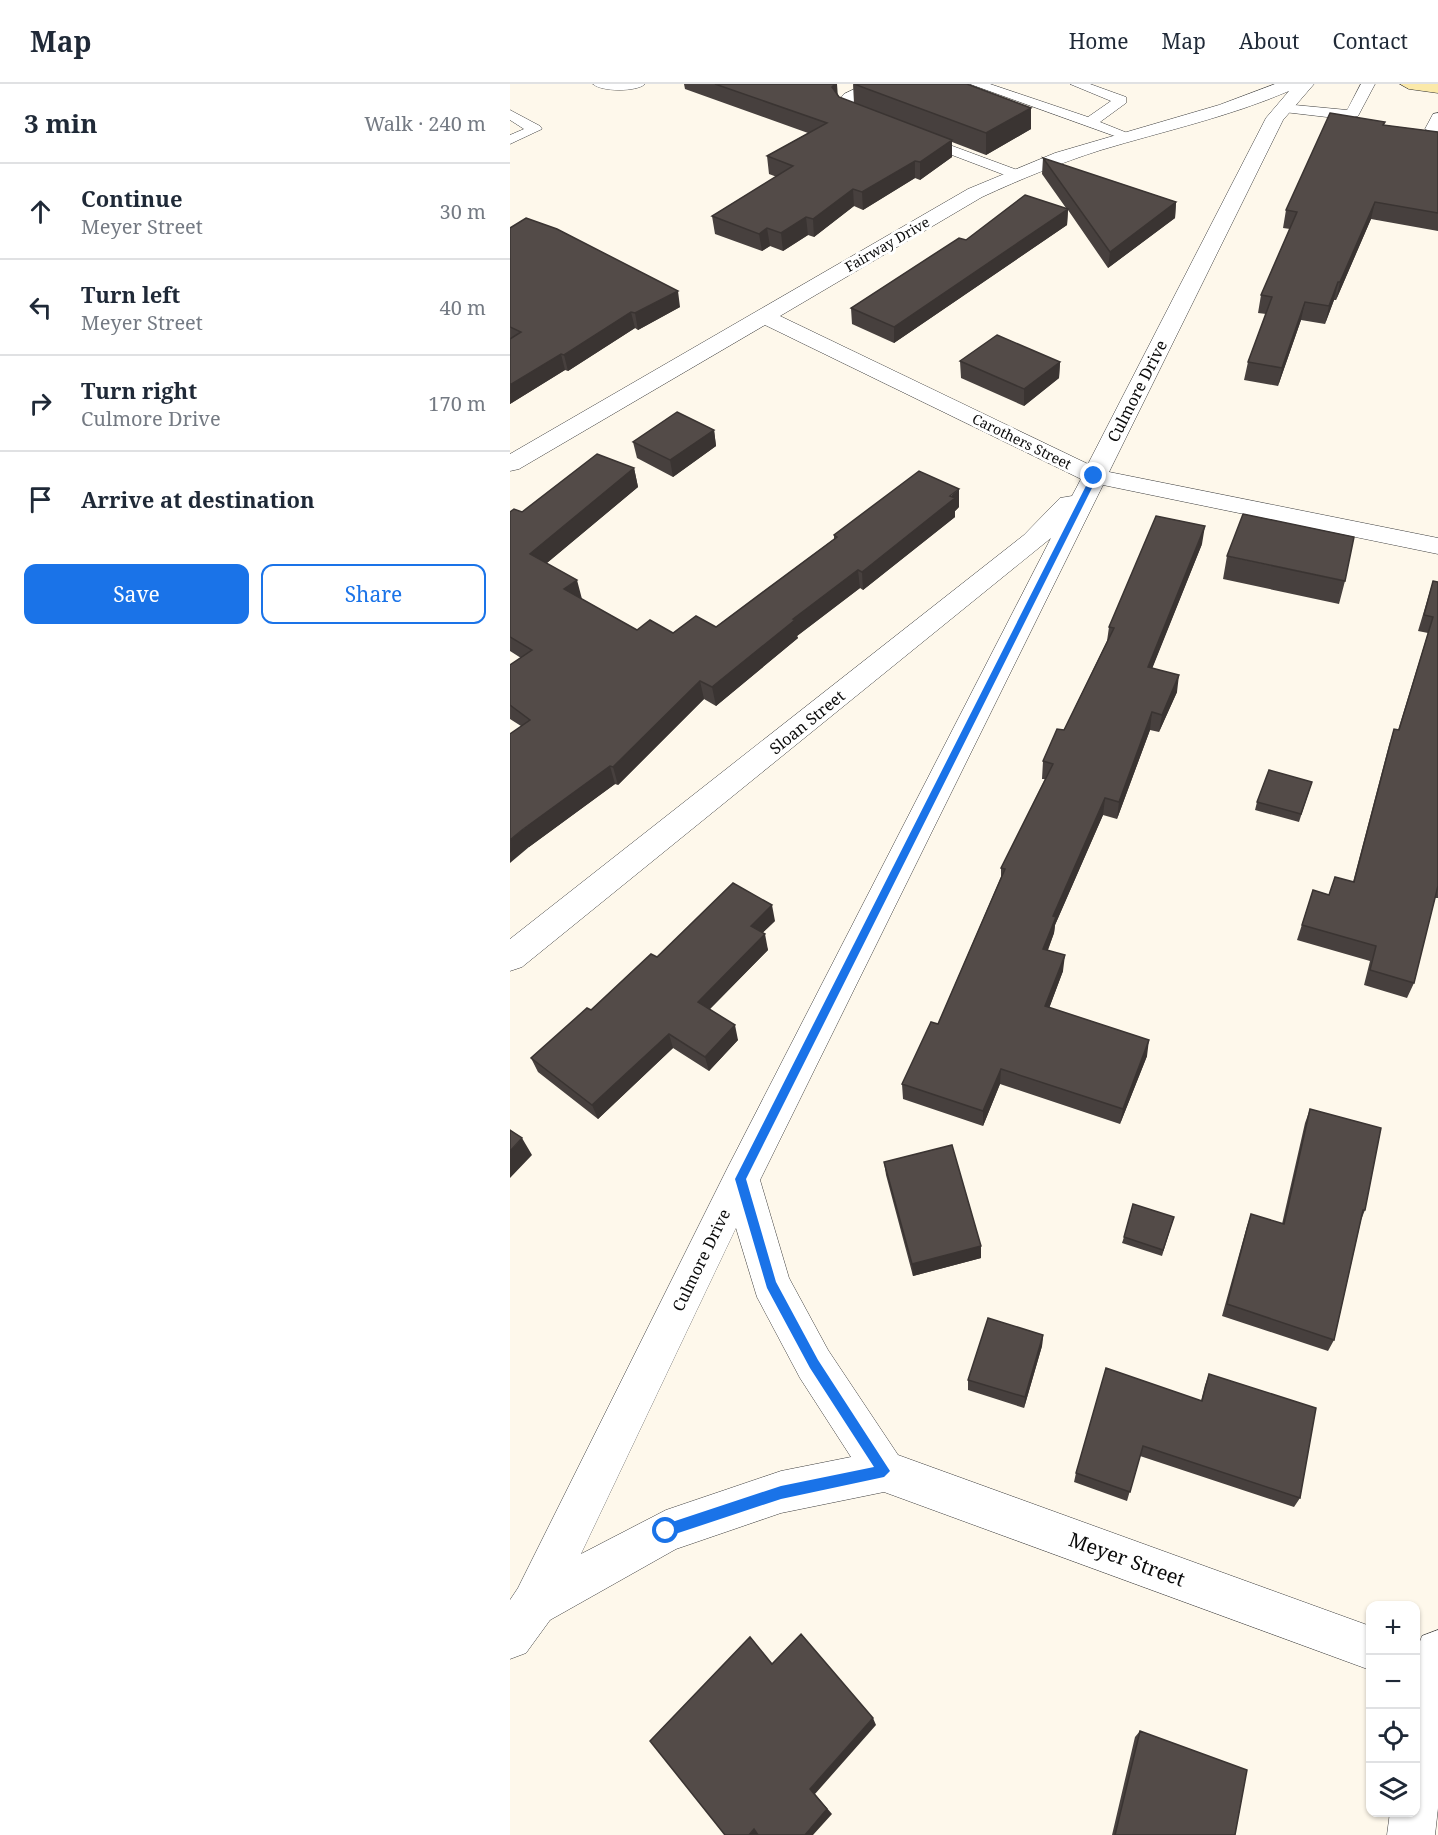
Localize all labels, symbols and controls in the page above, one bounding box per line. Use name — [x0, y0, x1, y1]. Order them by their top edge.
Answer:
text: Map — [30, 22, 92, 60]
text: Home — [1069, 27, 1129, 55]
text: Map — [1162, 27, 1206, 55]
text: About — [1239, 27, 1300, 55]
text: Contact — [1333, 27, 1408, 55]
text: 3 min — [24, 105, 98, 141]
text: Walk · 240 m — [364, 110, 486, 137]
text: Continue — [81, 183, 183, 213]
icon: ahead — [24, 195, 57, 228]
text: 30 m — [440, 198, 486, 225]
street label: Fairway Drive — [841, 212, 933, 276]
text: Meyer Street — [81, 213, 203, 240]
text: Turn left — [81, 279, 180, 309]
icon: left — [24, 291, 57, 324]
text: 40 m — [440, 294, 486, 321]
text: Meyer Street — [81, 309, 203, 336]
street label: Culmore Drive — [1102, 336, 1172, 446]
text: Turn right — [81, 375, 197, 405]
icon: right — [24, 387, 57, 420]
text: 170 m — [428, 390, 486, 417]
text: Culmore Drive — [81, 405, 221, 432]
street label: Carothers Street — [969, 409, 1075, 473]
route end — [1080, 462, 1106, 488]
icon: arrive — [24, 483, 57, 516]
text: Arrive at destination — [81, 484, 315, 514]
button: Save — [24, 564, 249, 624]
button: Share — [261, 564, 486, 624]
street label: Sloan Street — [765, 685, 850, 759]
street label: Culmore Drive — [667, 1205, 735, 1315]
route start — [652, 1517, 678, 1543]
street label: Meyer Street — [1065, 1525, 1189, 1593]
map controls — [1366, 1601, 1420, 1817]
button: + — [1366, 1601, 1420, 1655]
button: − — [1366, 1655, 1420, 1709]
button: locate — [1366, 1709, 1420, 1763]
button: layers — [1366, 1763, 1420, 1817]

